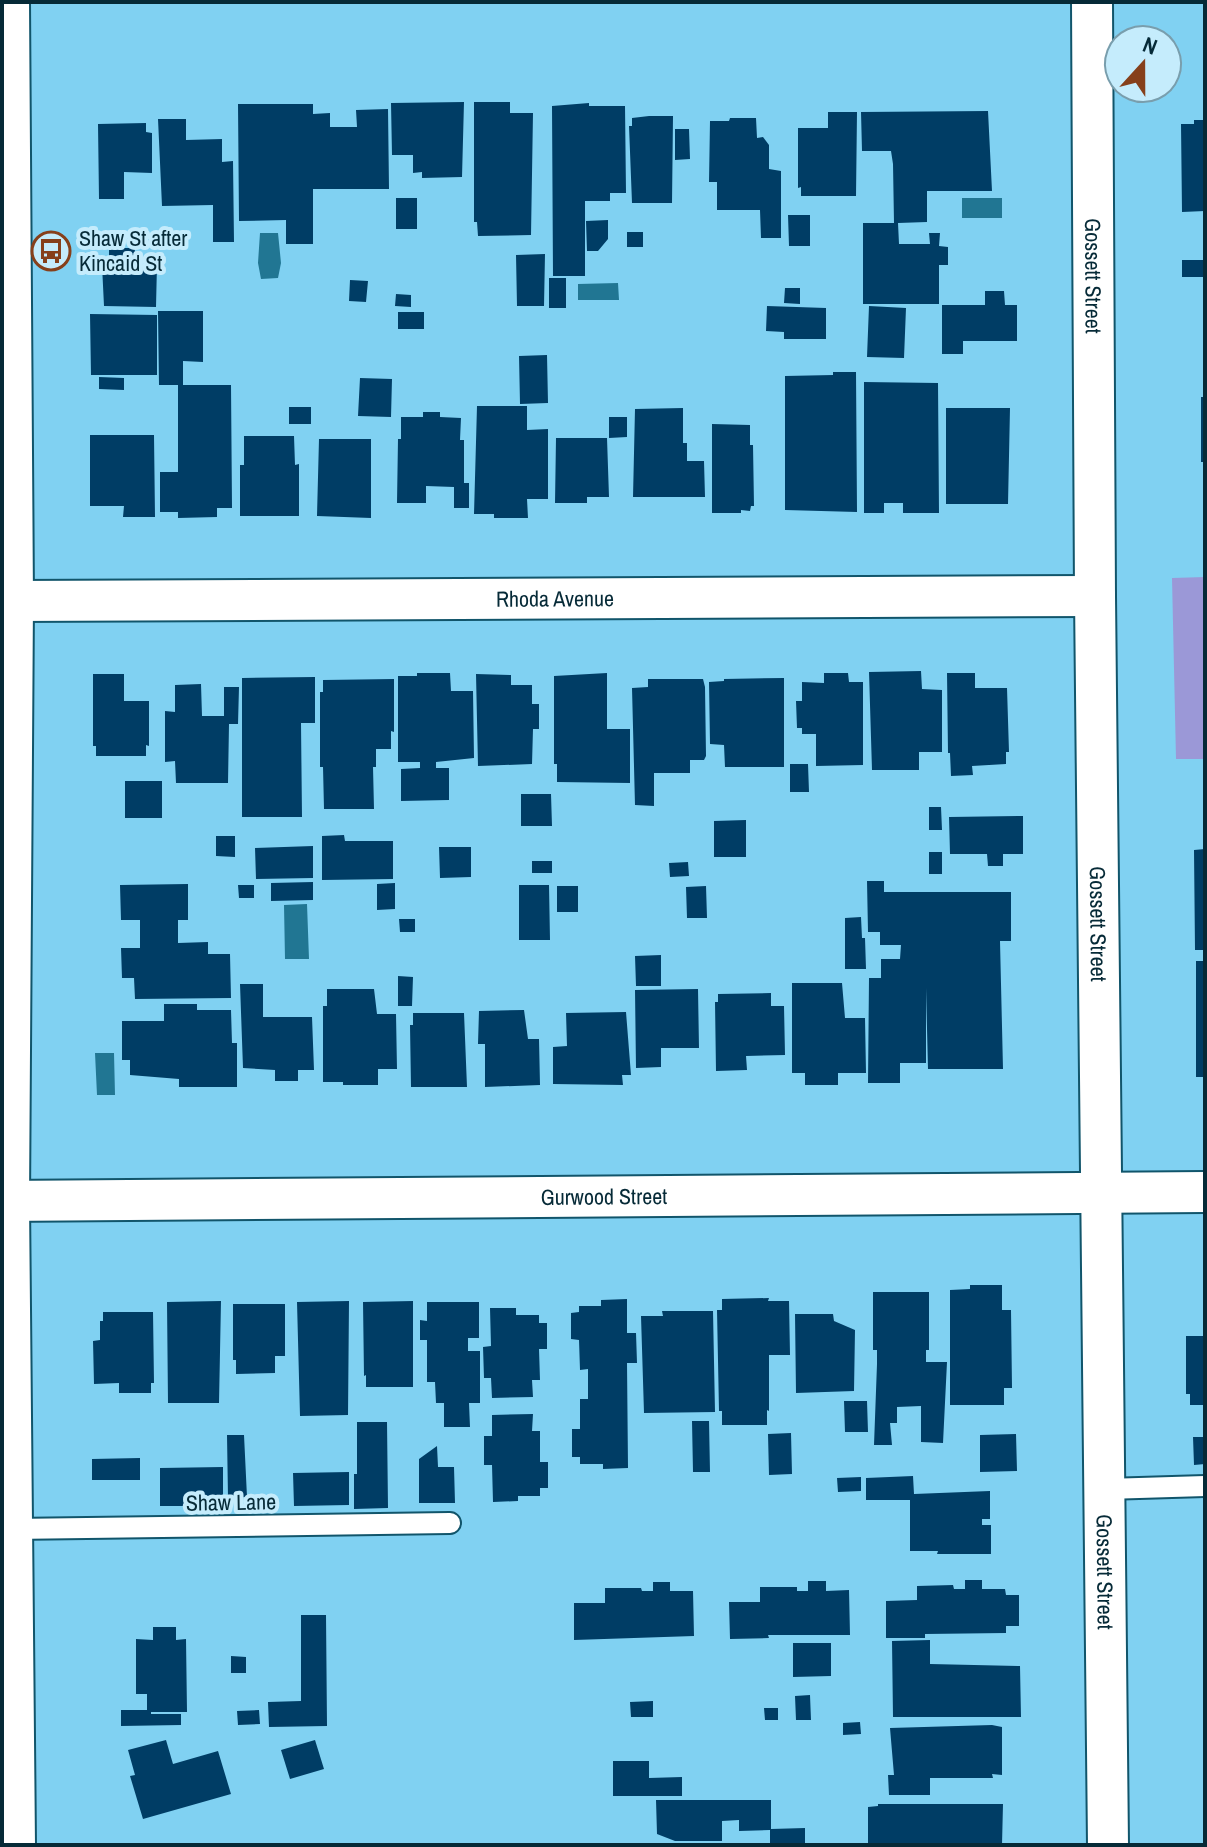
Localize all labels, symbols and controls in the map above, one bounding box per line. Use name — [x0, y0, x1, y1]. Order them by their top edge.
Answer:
north arrow — [1103, 24, 1183, 104]
text: N — [1139, 29, 1162, 62]
street label: Gossett Street — [1078, 218, 1109, 334]
place label: Shaw St after Kincaid St — [79, 223, 187, 278]
bus stop icon: Shaw St after Kincaid St — [30, 230, 72, 272]
street label: Rhoda Avenue — [496, 583, 614, 614]
street label: Gossett Street — [1083, 866, 1114, 982]
street label: Gurwood Street — [541, 1181, 667, 1212]
street label: Shaw Lane — [186, 1486, 276, 1518]
street label: Gossett Street — [1090, 1514, 1121, 1630]

